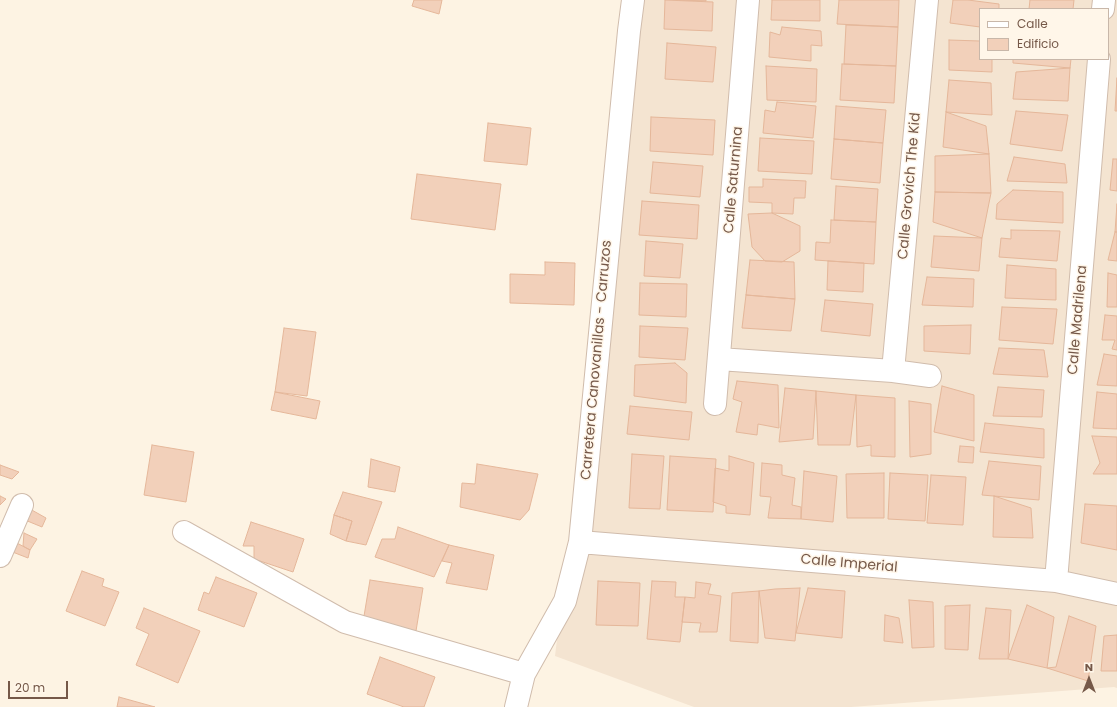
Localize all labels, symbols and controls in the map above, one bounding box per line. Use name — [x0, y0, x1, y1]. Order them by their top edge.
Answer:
legend — [979, 8, 1109, 60]
text: Calle — [1017, 15, 1048, 32]
text: Edificio — [1017, 35, 1059, 52]
street label: Calle Grovich The Kid — [895, 112, 925, 260]
street label: Calle Saturnina — [721, 126, 747, 234]
street label: Carretera Canovanillas - Carruzos — [578, 239, 616, 481]
street label: Calle Madrilena — [1065, 265, 1091, 375]
street label: Calle Imperial — [800, 551, 898, 577]
north arrow — [1069, 659, 1109, 699]
text: N — [1085, 659, 1093, 675]
scale bar — [10, 673, 70, 699]
text: 20 m — [15, 679, 45, 696]

